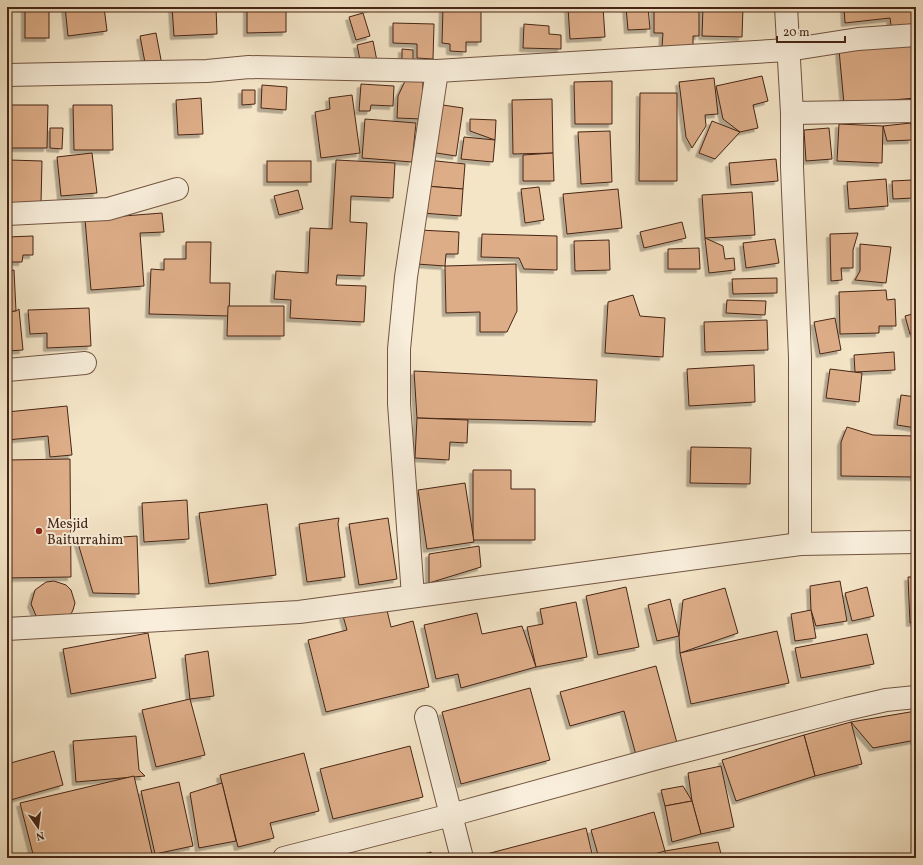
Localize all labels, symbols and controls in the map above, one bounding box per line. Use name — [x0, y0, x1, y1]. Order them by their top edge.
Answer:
scale bar — [777, 18, 845, 44]
text: 20 m — [783, 25, 810, 41]
place label: Mesjid Baiturrahim — [47, 515, 123, 550]
marker: Mesjid Baiturrahim — [34, 526, 44, 536]
north arrow — [18, 807, 58, 847]
text: N — [34, 827, 46, 843]

